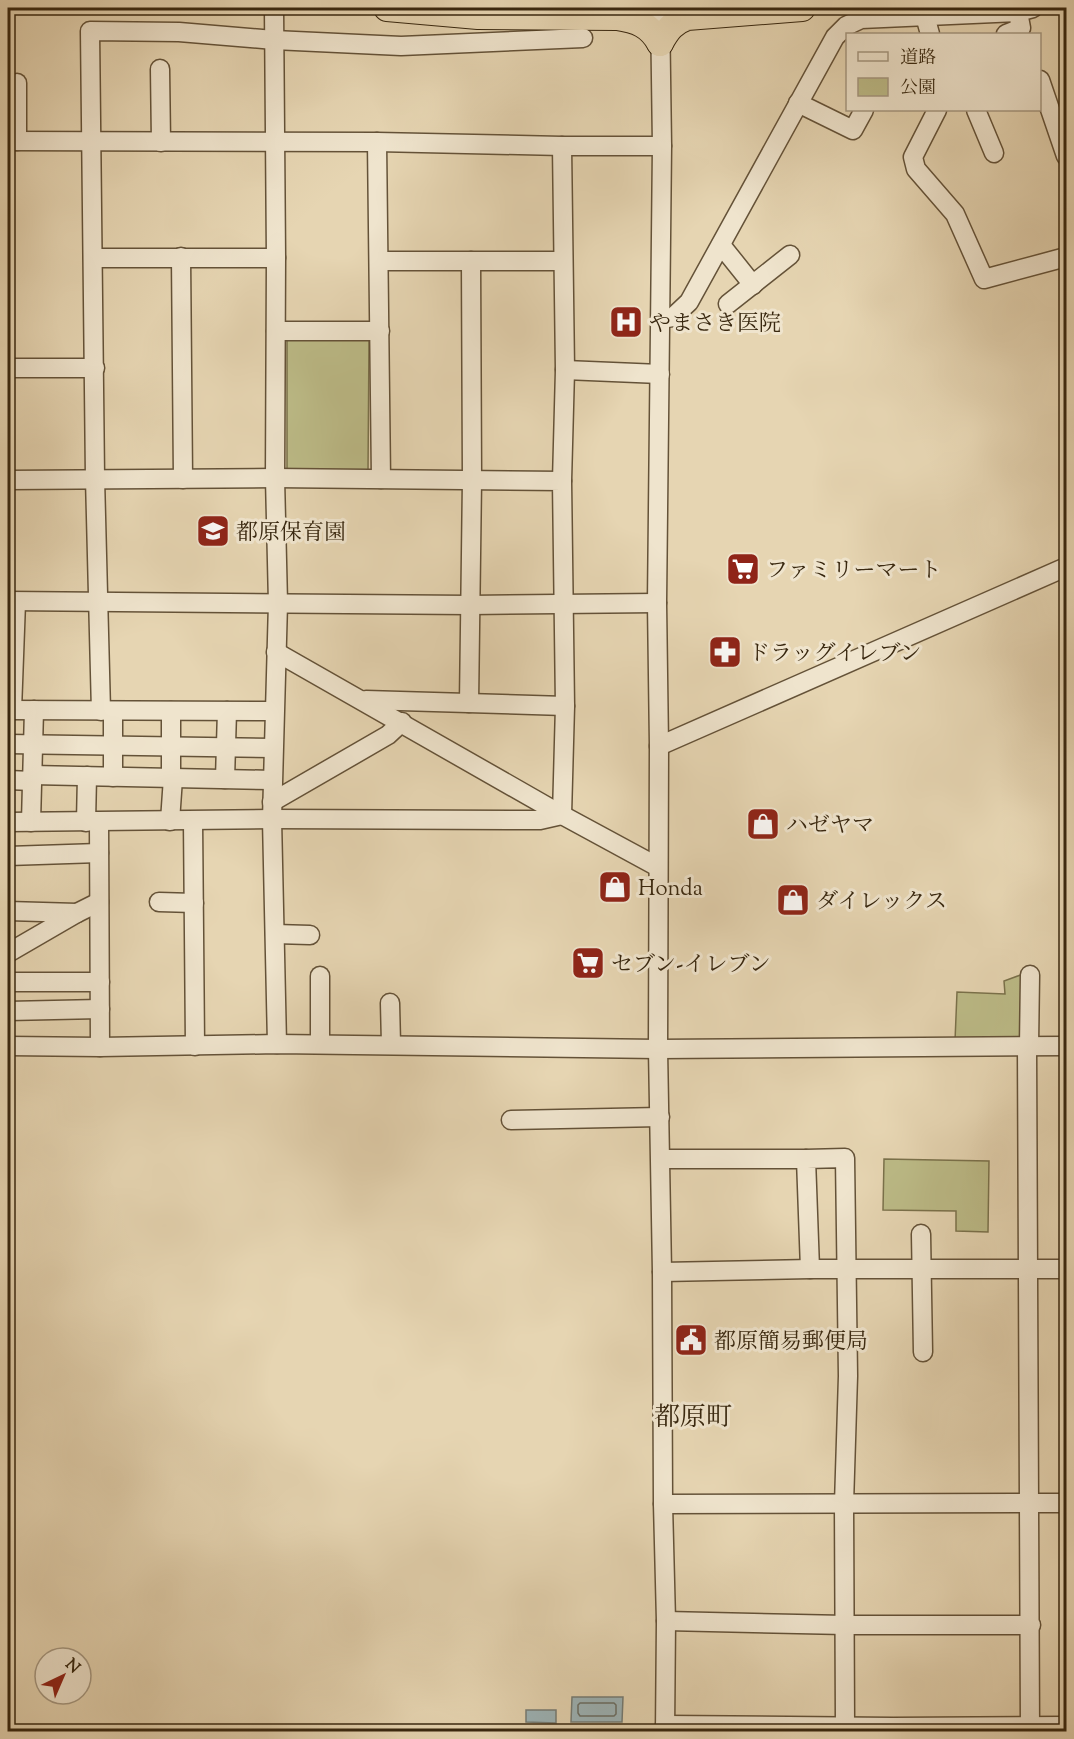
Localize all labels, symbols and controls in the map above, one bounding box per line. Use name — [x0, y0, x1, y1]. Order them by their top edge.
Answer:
legend — [846, 33, 1041, 111]
text: 道路 — [900, 46, 936, 72]
text: 公園 — [900, 76, 936, 102]
hospital icon: やまさき医院 — [608, 304, 644, 340]
place label: やまさき医院 — [649, 309, 781, 341]
school or university icon: 都原保育園 — [195, 513, 231, 549]
place label: 都原保育園 — [236, 518, 346, 550]
supermarket icon: ファミリーマート — [725, 551, 761, 587]
place label: ファミリーマート — [766, 556, 942, 588]
pharmacy icon: ドラッグイレブン — [707, 634, 743, 670]
place label: ドラッグイレブン — [748, 639, 922, 671]
shop icon: ハゼヤマ — [745, 806, 781, 842]
place label: ハゼヤマ — [786, 811, 874, 843]
shop icon: Honda — [597, 869, 633, 905]
place label: Honda — [638, 874, 703, 906]
shop icon: ダイレックス — [775, 882, 811, 918]
place label: ダイレックス — [816, 887, 947, 919]
supermarket icon: セブン-イレブン — [570, 945, 606, 981]
place label: セブン-イレブン — [611, 950, 771, 982]
public building icon: 都原簡易郵便局 — [673, 1322, 709, 1358]
place label: 都原簡易郵便局 — [714, 1327, 868, 1359]
district label: 都原町 — [654, 1400, 732, 1437]
north arrow — [33, 1646, 93, 1706]
text: N — [59, 1654, 84, 1680]

